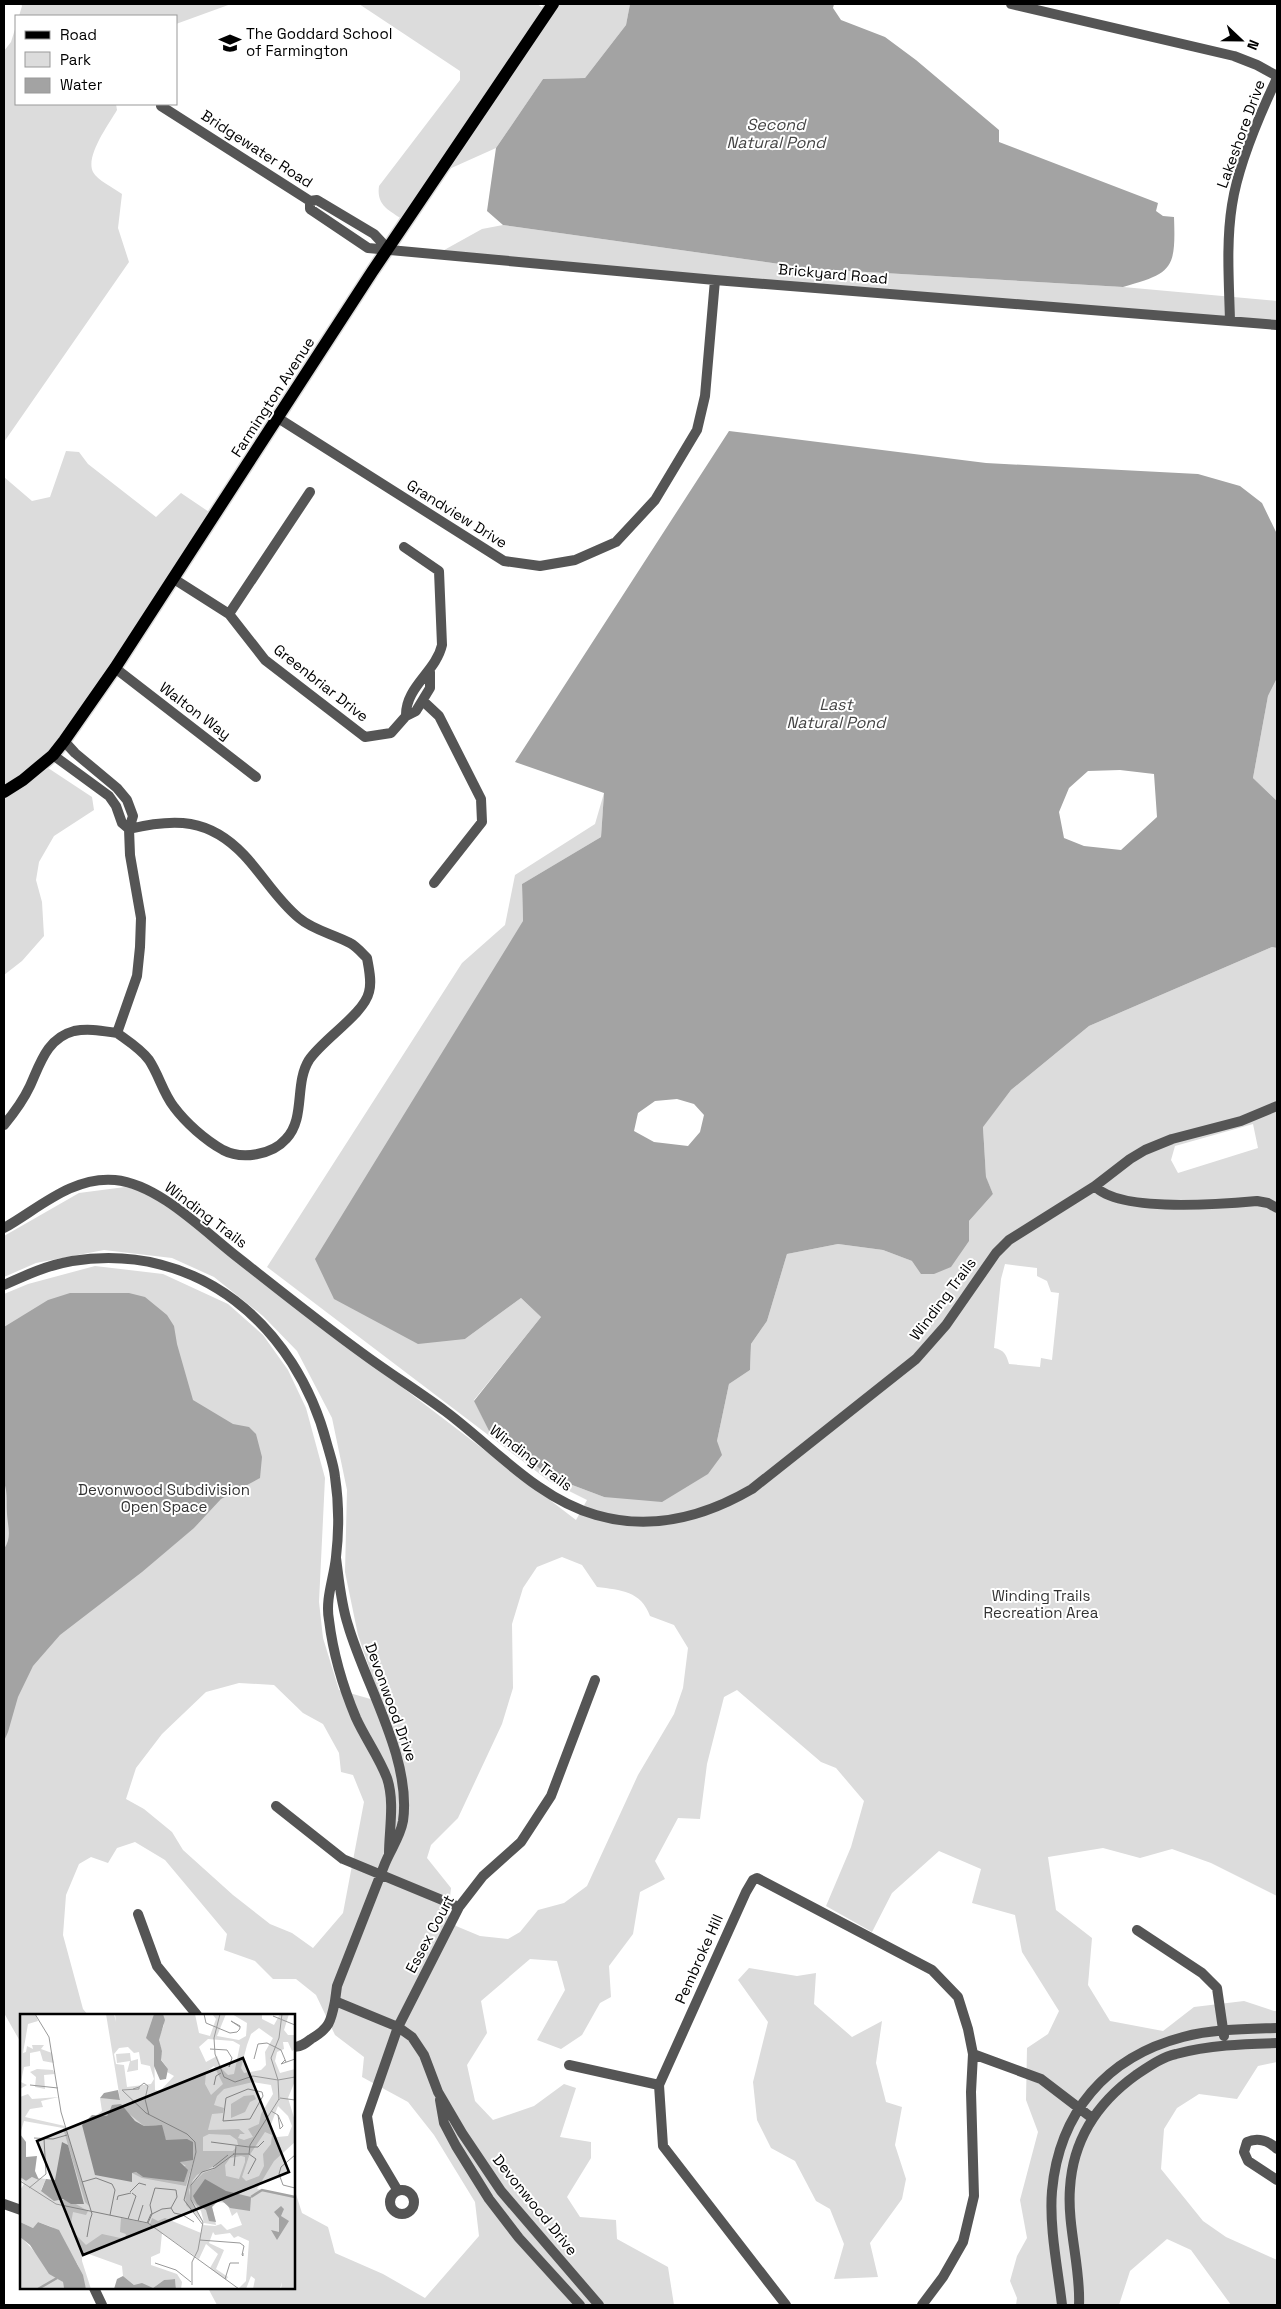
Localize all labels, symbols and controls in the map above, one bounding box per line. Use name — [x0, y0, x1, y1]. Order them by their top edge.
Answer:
legend — [15, 15, 178, 105]
north arrow — [1216, 15, 1266, 65]
place label: The Goddard School of Farmington — [246, 24, 392, 60]
text: Road — [60, 25, 97, 44]
school or university icon: The Goddard School of Farmington — [217, 30, 243, 56]
text: N — [1243, 37, 1263, 53]
text: Park — [60, 50, 91, 69]
text: Water — [60, 75, 103, 94]
street label: Lakeshore Drive — [1212, 77, 1269, 191]
street label: Bridgewater Road — [198, 105, 317, 192]
water label: Second Natural Pond — [727, 114, 827, 153]
street label: Brickyard Road — [778, 259, 889, 288]
street label: Farmington Avenue — [227, 333, 319, 460]
street label: Grandview Drive — [403, 475, 511, 552]
street label: Greenbriar Drive — [270, 640, 373, 726]
street label: Walton Way — [156, 678, 235, 744]
water label: Last Natural Pond — [787, 694, 887, 733]
street label: Winding Trails — [161, 1177, 251, 1252]
street label: Winding Trails — [905, 1254, 980, 1344]
street label: Winding Trails — [486, 1420, 576, 1495]
park label: Devonwood Subdivision Open Space — [78, 1480, 250, 1516]
park label: Winding Trails Recreation Area — [984, 1586, 1099, 1622]
street label: Devonwood Drive — [361, 1640, 422, 1764]
street label: Essex Court — [401, 1891, 458, 1976]
street label: Pembroke Hill — [670, 1911, 727, 2007]
inset map — [20, 2014, 295, 2289]
street label: Devonwood Drive — [489, 2150, 582, 2259]

